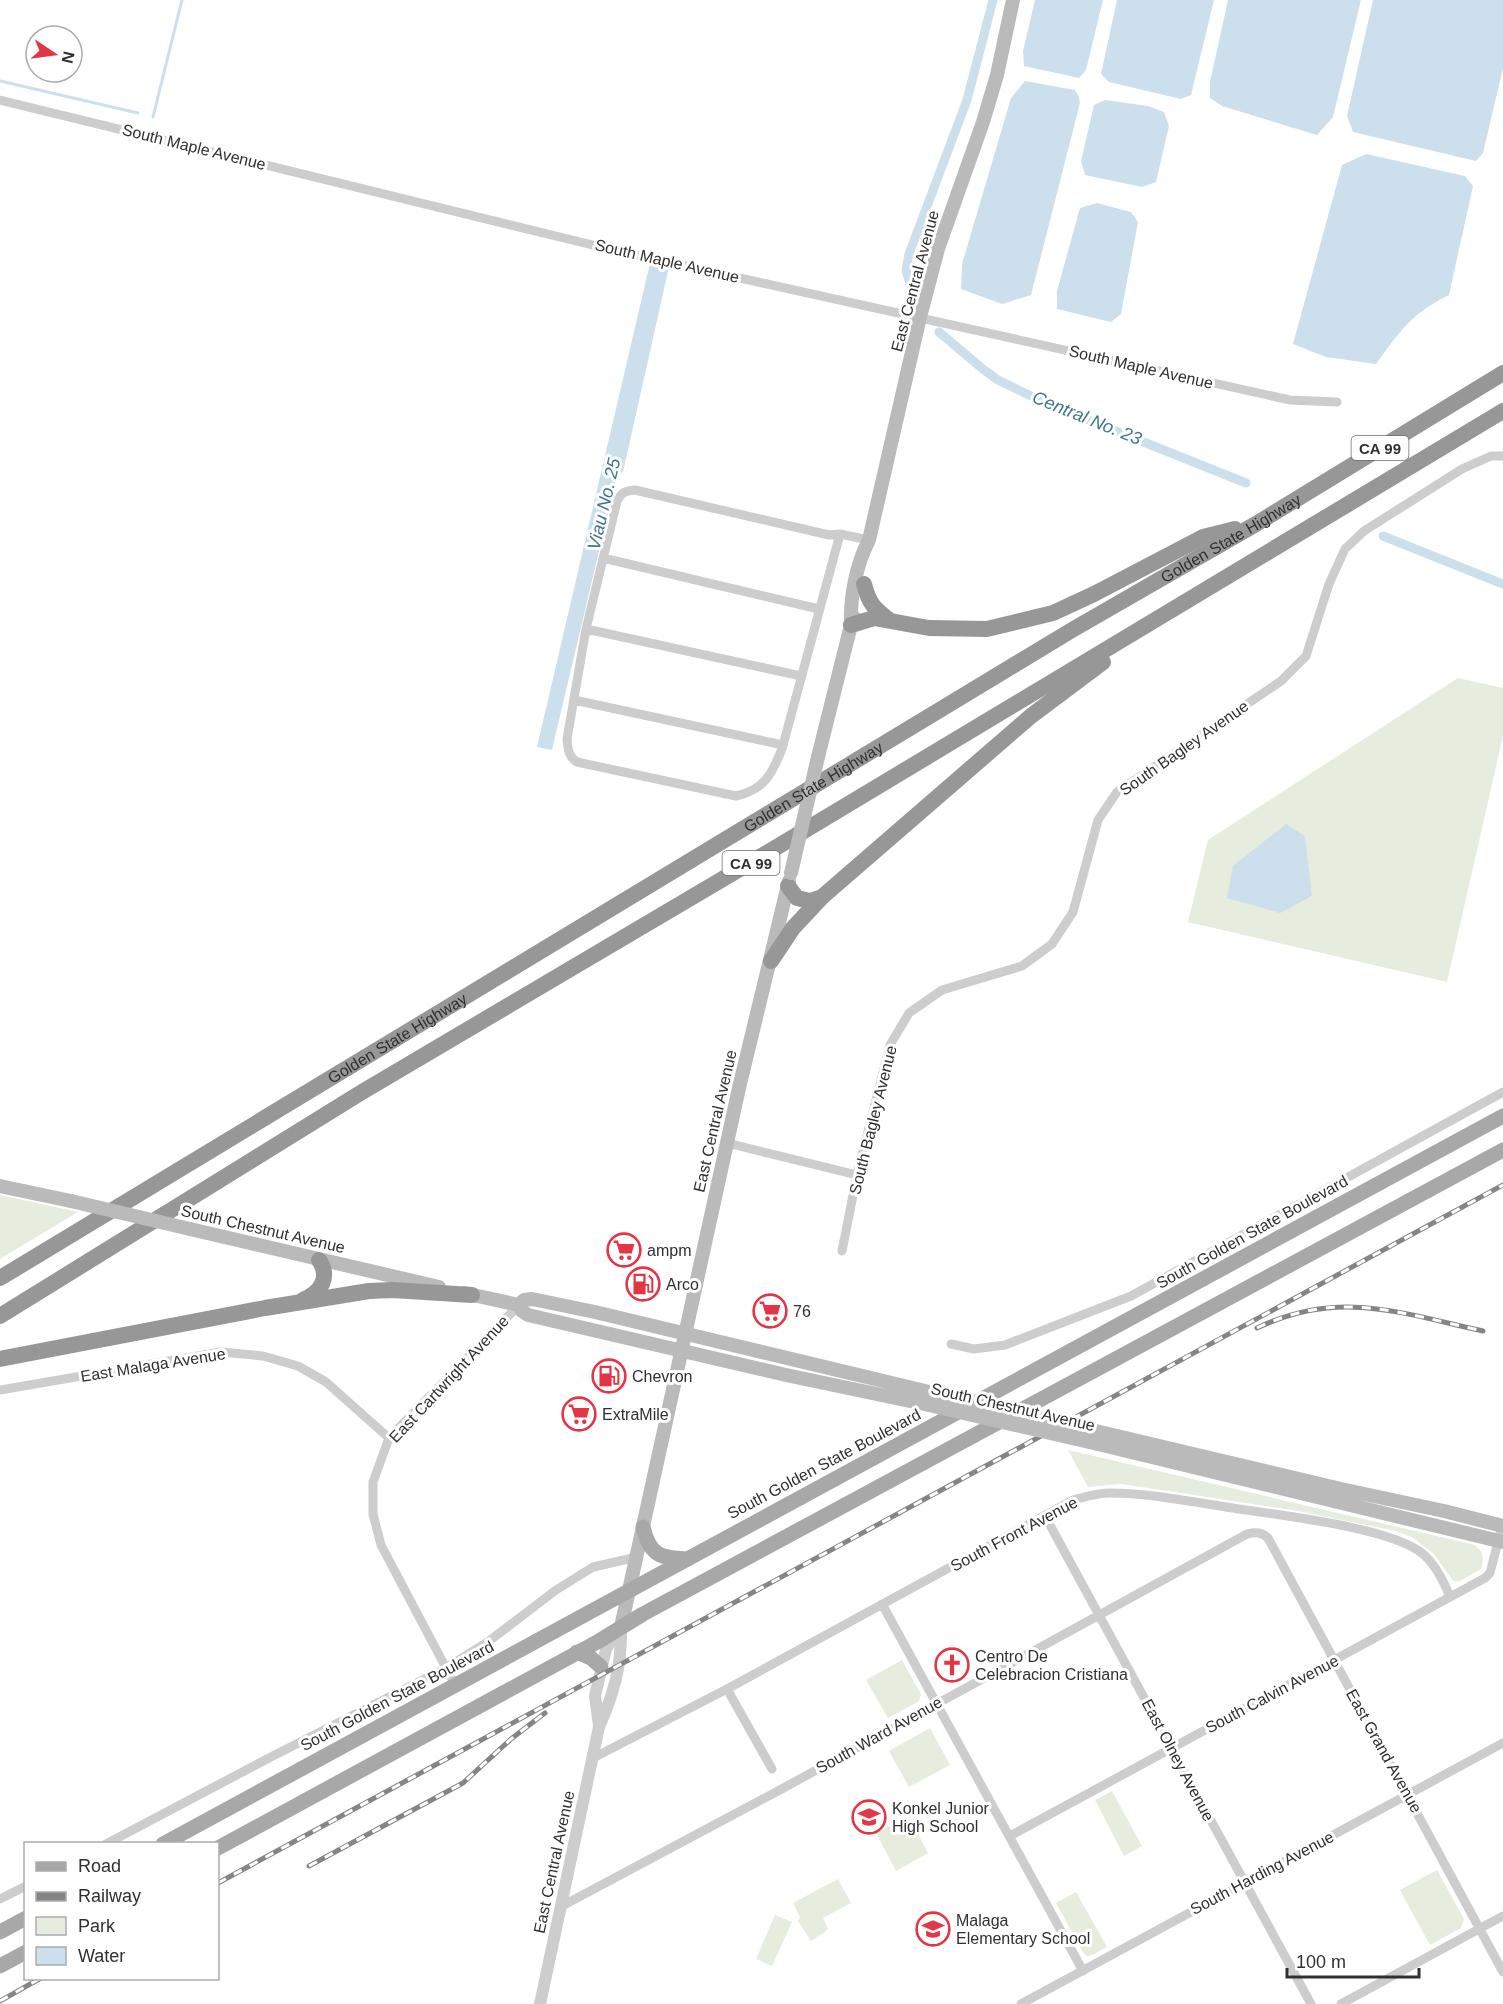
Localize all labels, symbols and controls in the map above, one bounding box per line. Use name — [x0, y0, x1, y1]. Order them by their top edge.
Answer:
north arrow — [24, 24, 84, 84]
text: N — [59, 50, 78, 65]
street label: South Maple Avenue — [120, 121, 268, 173]
street label: East Central Avenue — [888, 208, 942, 354]
street label: South Maple Avenue — [593, 236, 741, 286]
street label: South Maple Avenue — [1067, 342, 1215, 392]
water label: Central No. 23 — [1029, 387, 1145, 449]
road number: CA 99 — [1352, 436, 1408, 460]
water label: Viau No. 25 — [584, 455, 625, 552]
street label: Golden State Highway — [1158, 490, 1304, 586]
street label: South Bagley Avenue — [1117, 697, 1252, 799]
street label: Golden State Highway — [740, 738, 886, 835]
road number: CA 99 — [722, 851, 780, 875]
street label: Golden State Highway — [325, 989, 470, 1086]
street label: South Bagley Avenue — [846, 1044, 900, 1196]
street label: East Central Avenue — [690, 1048, 740, 1194]
street label: South Golden State Boulevard — [1153, 1172, 1351, 1292]
street label: South Chestnut Avenue — [179, 1202, 347, 1256]
supermarket icon: ampm — [606, 1232, 642, 1268]
place label: ampm — [647, 1242, 691, 1259]
fuel station icon: Arco — [625, 1266, 661, 1302]
place label: Arco — [666, 1276, 699, 1293]
supermarket icon: 76 — [752, 1293, 788, 1329]
place label: 76 — [793, 1303, 811, 1320]
street label: East Cartwright Avenue — [386, 1312, 512, 1446]
street label: East Malaga Avenue — [79, 1345, 227, 1385]
fuel station icon: Chevron — [591, 1358, 627, 1394]
place label: Chevron — [632, 1368, 692, 1385]
street label: South Chestnut Avenue — [929, 1380, 1097, 1434]
supermarket icon: ExtraMile — [561, 1396, 597, 1432]
place label: ExtraMile — [602, 1406, 669, 1423]
street label: South Golden State Boulevard — [725, 1406, 923, 1522]
street label: South Front Avenue — [948, 1493, 1080, 1575]
street label: South Golden State Boulevard — [298, 1638, 496, 1754]
church icon: Centro De Celebracion Cristiana — [934, 1647, 970, 1683]
place label: Centro De Celebracion Cristiana — [975, 1648, 1128, 1683]
street label: South Calvin Avenue — [1203, 1652, 1342, 1736]
street label: East Grand Avenue — [1343, 1686, 1425, 1816]
street label: South Ward Avenue — [813, 1693, 945, 1777]
street label: East Olney Avenue — [1139, 1696, 1217, 1824]
street label: East Central Avenue — [531, 1789, 577, 1935]
school or university icon: Konkel Junior High School — [851, 1799, 887, 1835]
place label: Konkel Junior High School — [892, 1800, 990, 1835]
street label: South Harding Avenue — [1187, 1828, 1337, 1918]
legend — [24, 1842, 219, 1980]
text: Road — [78, 1856, 121, 1876]
text: Railway — [78, 1886, 141, 1906]
school or university icon: Malaga Elementary School — [915, 1911, 951, 1947]
place label: Malaga Elementary School — [956, 1912, 1090, 1947]
text: Park — [78, 1916, 116, 1936]
scale bar — [1287, 1941, 1419, 1979]
text: Water — [78, 1946, 125, 1966]
text: 100 m — [1296, 1952, 1346, 1972]

